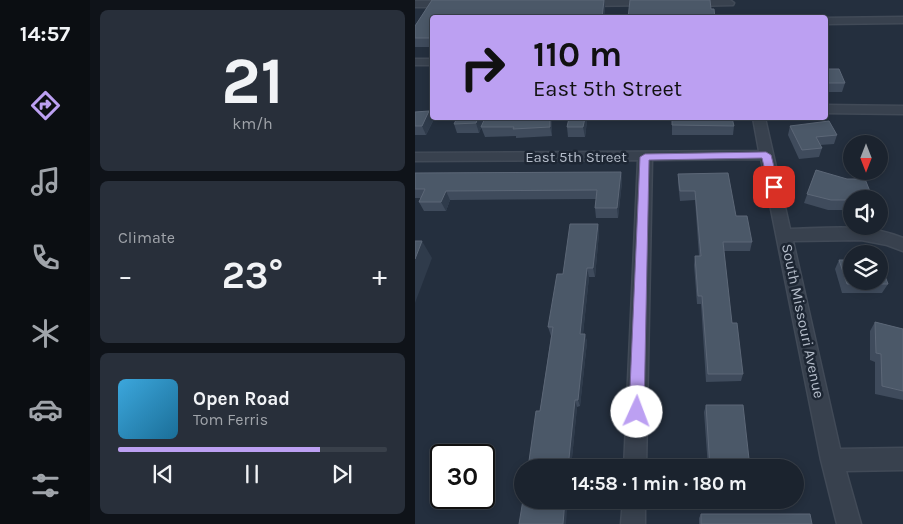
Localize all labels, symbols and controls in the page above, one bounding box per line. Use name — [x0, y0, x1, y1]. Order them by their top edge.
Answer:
text: 14:57 — [20, 21, 70, 47]
text: 110 m — [533, 34, 622, 75]
icon: right — [450, 35, 515, 100]
text: 21 — [221, 43, 284, 119]
text: East 5th Street — [533, 76, 682, 102]
icon: directions — [28, 88, 63, 123]
text: km/h — [232, 114, 273, 133]
north arrow — [843, 135, 887, 180]
map controls — [843, 135, 888, 290]
street label: East 5th Street — [525, 148, 627, 166]
icon: music — [28, 164, 63, 199]
pin — [753, 166, 795, 208]
icon: arrive — [760, 173, 788, 201]
button: sound — [843, 190, 888, 235]
text: Climate — [118, 228, 175, 247]
icon: phone — [28, 240, 63, 275]
street label: South Missouri Avenue — [778, 242, 828, 400]
button: layers — [843, 245, 888, 290]
text: 23° — [222, 253, 283, 298]
text: − — [118, 259, 133, 292]
text: + — [372, 259, 387, 292]
icon: climate — [28, 316, 63, 351]
position arrow — [610, 385, 662, 437]
text: Open Road — [193, 388, 290, 410]
icon: car — [28, 392, 63, 427]
text: Tom Ferris — [193, 410, 268, 429]
speed limit sign: 30 — [430, 444, 495, 509]
icon: previous — [149, 460, 177, 488]
icon: pause — [238, 460, 266, 488]
icon: next — [328, 460, 356, 488]
icon: filters — [28, 468, 63, 503]
text: 14:58 · 1 min · 180 m — [571, 473, 747, 495]

